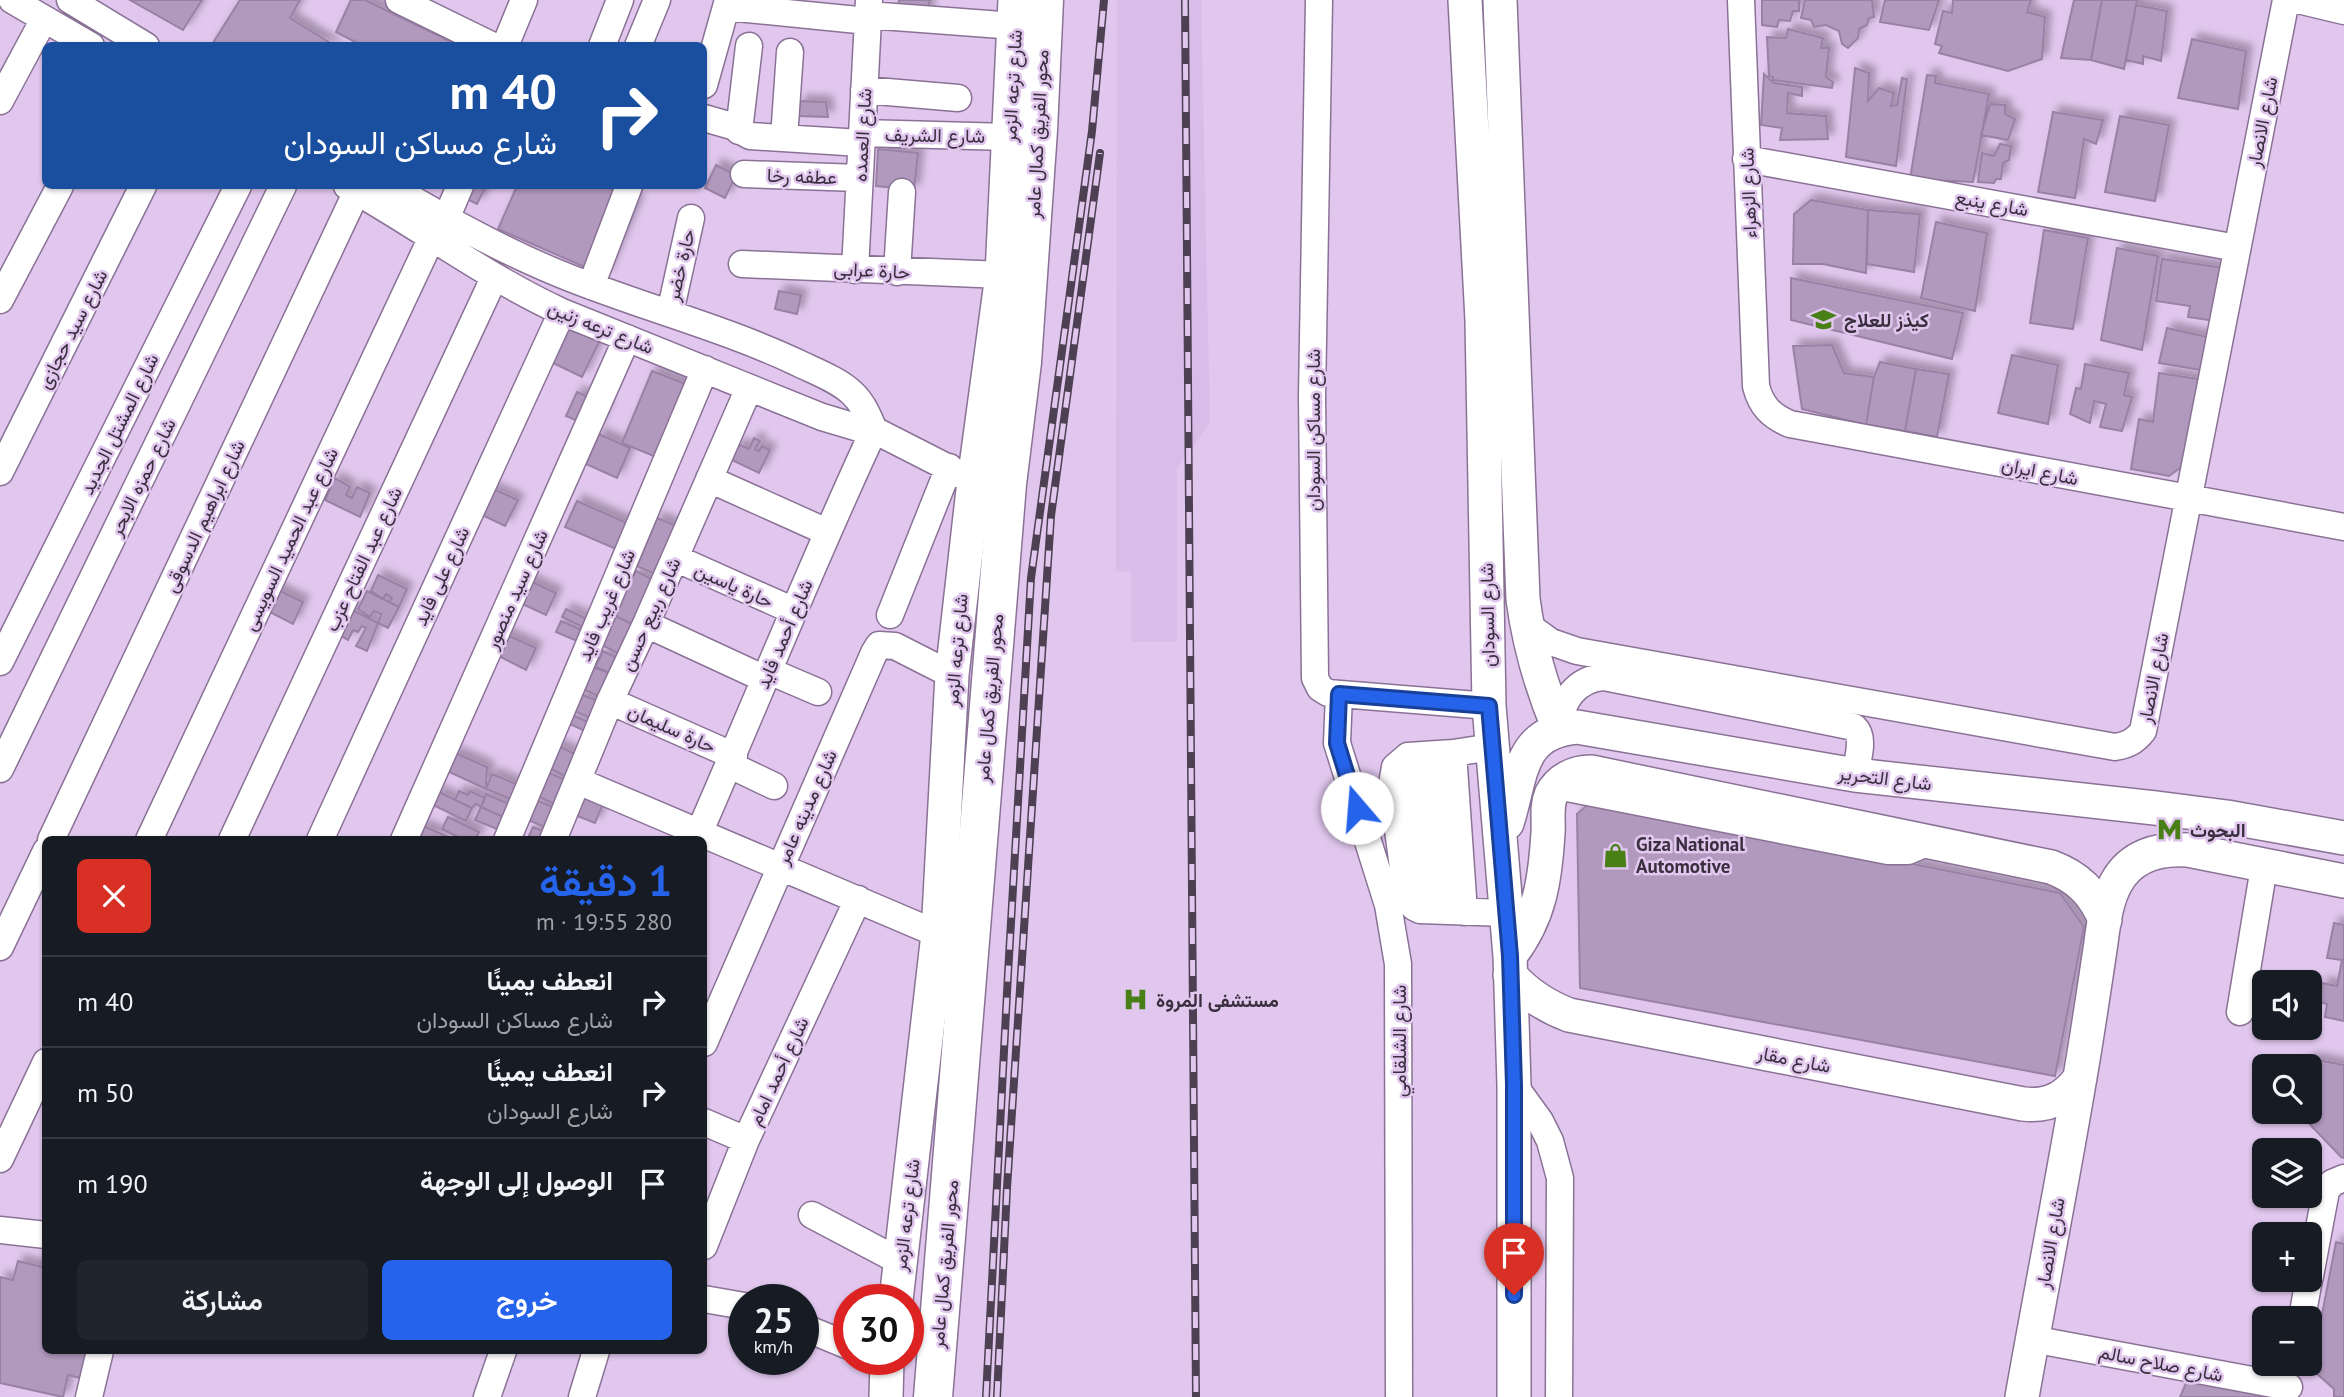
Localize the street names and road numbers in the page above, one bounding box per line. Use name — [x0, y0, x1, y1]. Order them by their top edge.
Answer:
street label: شارع ترعه الزمر — [997, 29, 1028, 144]
street label: محور الفريق كمال عامر — [1021, 49, 1053, 220]
street label: شارع الانصار — [2241, 75, 2284, 170]
street label: شارع العمده — [848, 87, 877, 183]
street label: شارع الشريف — [885, 122, 985, 149]
street label: شارع الزهراء — [1734, 147, 1763, 239]
street label: عطفه رخا — [767, 163, 837, 189]
street label: شارع ينبع — [1953, 185, 2030, 223]
street label: حارة خضر — [660, 227, 700, 304]
street label: حارة عرابى — [833, 256, 911, 284]
street label: شارع سيد حجازى — [32, 265, 113, 393]
street label: شارع ترعه زنين — [544, 295, 657, 360]
street label: شارع المشتل الجديد — [74, 349, 164, 499]
street label: شارع مساكن السودان — [1301, 349, 1326, 511]
street label: شارع حمزه الابحر — [103, 414, 182, 541]
street label: شارع ابراهيم الدسوقى — [158, 436, 251, 596]
street label: شارع عبد الحميد السويسى — [237, 444, 344, 635]
street label: شارع ايران — [1999, 452, 2080, 491]
street label: شارع عبد الفتاح عزب — [319, 483, 408, 636]
street label: شارع على فايد — [408, 523, 475, 630]
street label: شارع سيد منصور — [479, 526, 554, 654]
street label: شارع غريب فايد — [572, 546, 641, 665]
street label: شارع ربيع حسن — [614, 553, 688, 675]
street label: حارة ياسين — [691, 557, 777, 613]
street label: شارع السودان — [1474, 563, 1501, 667]
street label: شارع أحمد فايد — [750, 576, 819, 693]
street label: شارع ترعه الزمر — [939, 593, 974, 708]
street label: محور الفريق كمال عامر — [970, 613, 1008, 784]
street label: شارع الانصار — [2132, 631, 2175, 726]
street label: حارة سليمان — [625, 698, 719, 758]
street label: شارع مدينه عامر — [770, 746, 843, 869]
street label: شارع التحرير — [1836, 760, 1933, 797]
street label: شارع الشلقامي — [1387, 985, 1415, 1097]
street label: شارع أحمد امام — [742, 1013, 815, 1130]
street label: شارع مقار — [1754, 1040, 1833, 1079]
street label: شارع ترعه الزمر — [887, 1157, 926, 1274]
street label: محور الفريق كمال عامر — [925, 1179, 963, 1350]
street label: شارع الانصار — [2030, 1196, 2071, 1291]
street label: شارع صلاح سالم — [2097, 1339, 2225, 1388]

